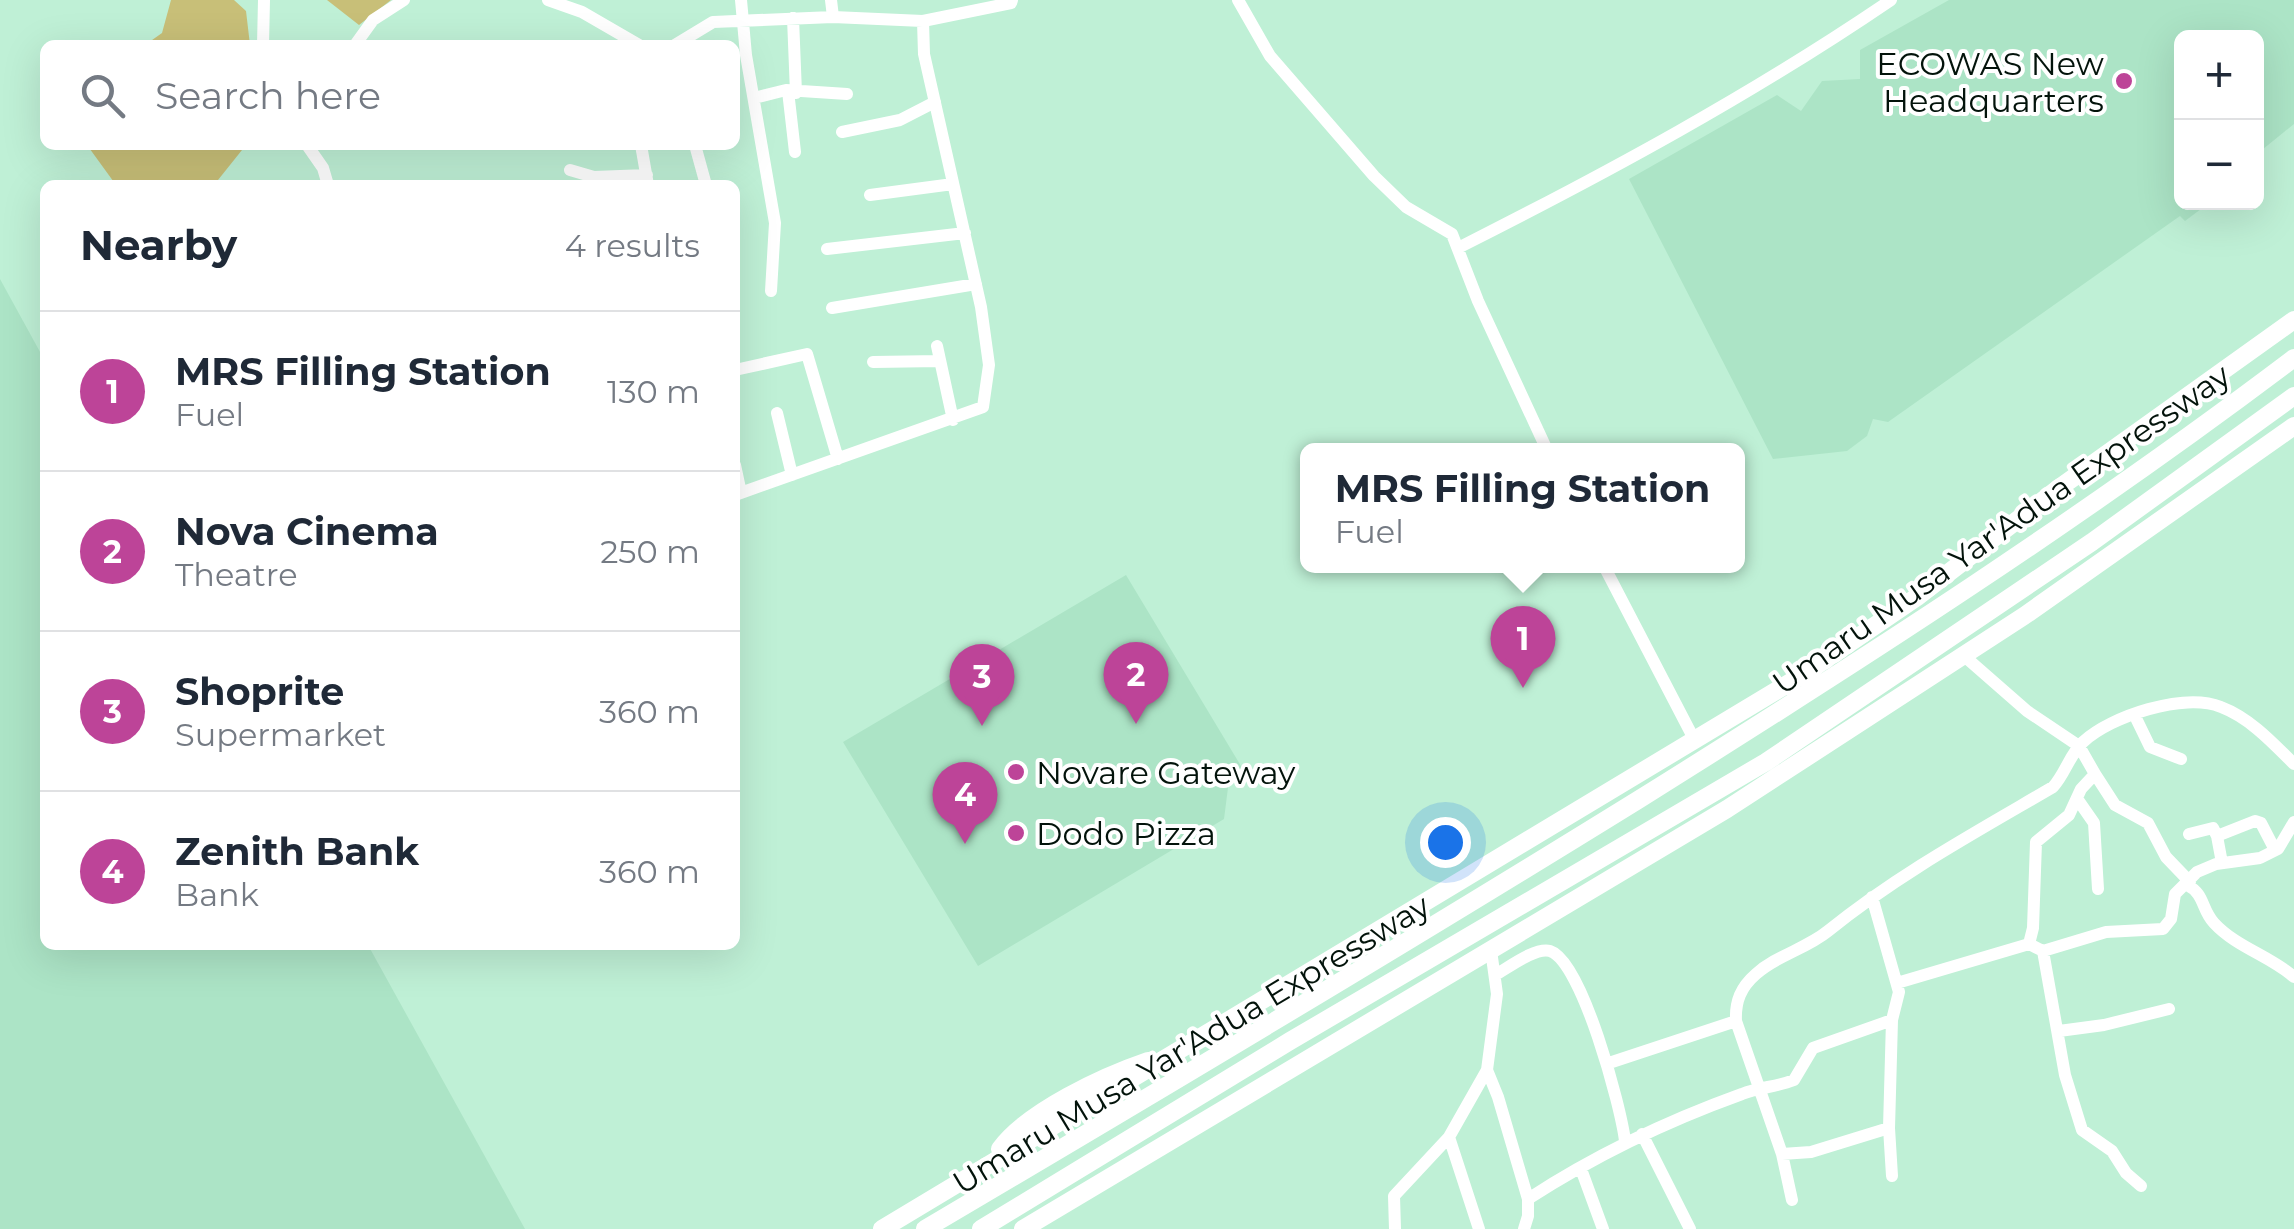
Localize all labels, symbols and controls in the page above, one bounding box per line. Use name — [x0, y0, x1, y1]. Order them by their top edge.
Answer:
map controls — [2174, 30, 2264, 210]
button: + — [2174, 30, 2264, 120]
search box — [40, 40, 740, 150]
place label: ECOWAS New Headquarters — [1876, 44, 2104, 120]
icon: search — [75, 68, 130, 123]
marker: ECOWAS New Headquarters — [2113, 70, 2135, 92]
text: Search here — [155, 72, 381, 119]
button: − — [2174, 120, 2264, 210]
text: Nearby — [80, 219, 237, 271]
text: 4 results — [565, 226, 700, 265]
text: MRS Filling Station — [175, 348, 551, 395]
street label: Umaru Musa Yar'Adua Expressway — [1765, 355, 2238, 703]
text: 1 — [106, 372, 119, 411]
text: 130 m — [607, 372, 700, 411]
text: Fuel — [175, 395, 244, 434]
popup — [1300, 443, 1745, 573]
text: MRS Filling Station — [1335, 465, 1710, 512]
text: Nova Cinema — [175, 508, 439, 555]
text: Fuel — [1335, 512, 1404, 551]
text: 2 — [103, 532, 122, 571]
text: 250 m — [600, 532, 700, 571]
text: Theatre — [175, 555, 297, 594]
pin: 1 — [1490, 606, 1556, 688]
pin: 2 — [1104, 642, 1168, 724]
pin: 3 — [950, 644, 1014, 726]
text: Shoprite — [175, 668, 344, 715]
text: 3 — [103, 692, 122, 731]
text: 360 m — [599, 692, 700, 731]
text: Supermarket — [175, 715, 386, 754]
place label: Novare Gateway — [1036, 753, 1296, 792]
marker: Novare Gateway — [1005, 761, 1027, 783]
pin: 4 — [932, 762, 998, 844]
place label: Dodo Pizza — [1036, 814, 1216, 853]
your location — [1420, 817, 1471, 868]
marker: Dodo Pizza — [1005, 822, 1027, 844]
text: Zenith Bank — [175, 828, 419, 875]
text: 4 — [101, 852, 124, 891]
text: 360 m — [599, 852, 700, 891]
text: Bank — [175, 875, 259, 914]
street label: Umaru Musa Yar'Adua Expressway — [945, 885, 1437, 1202]

